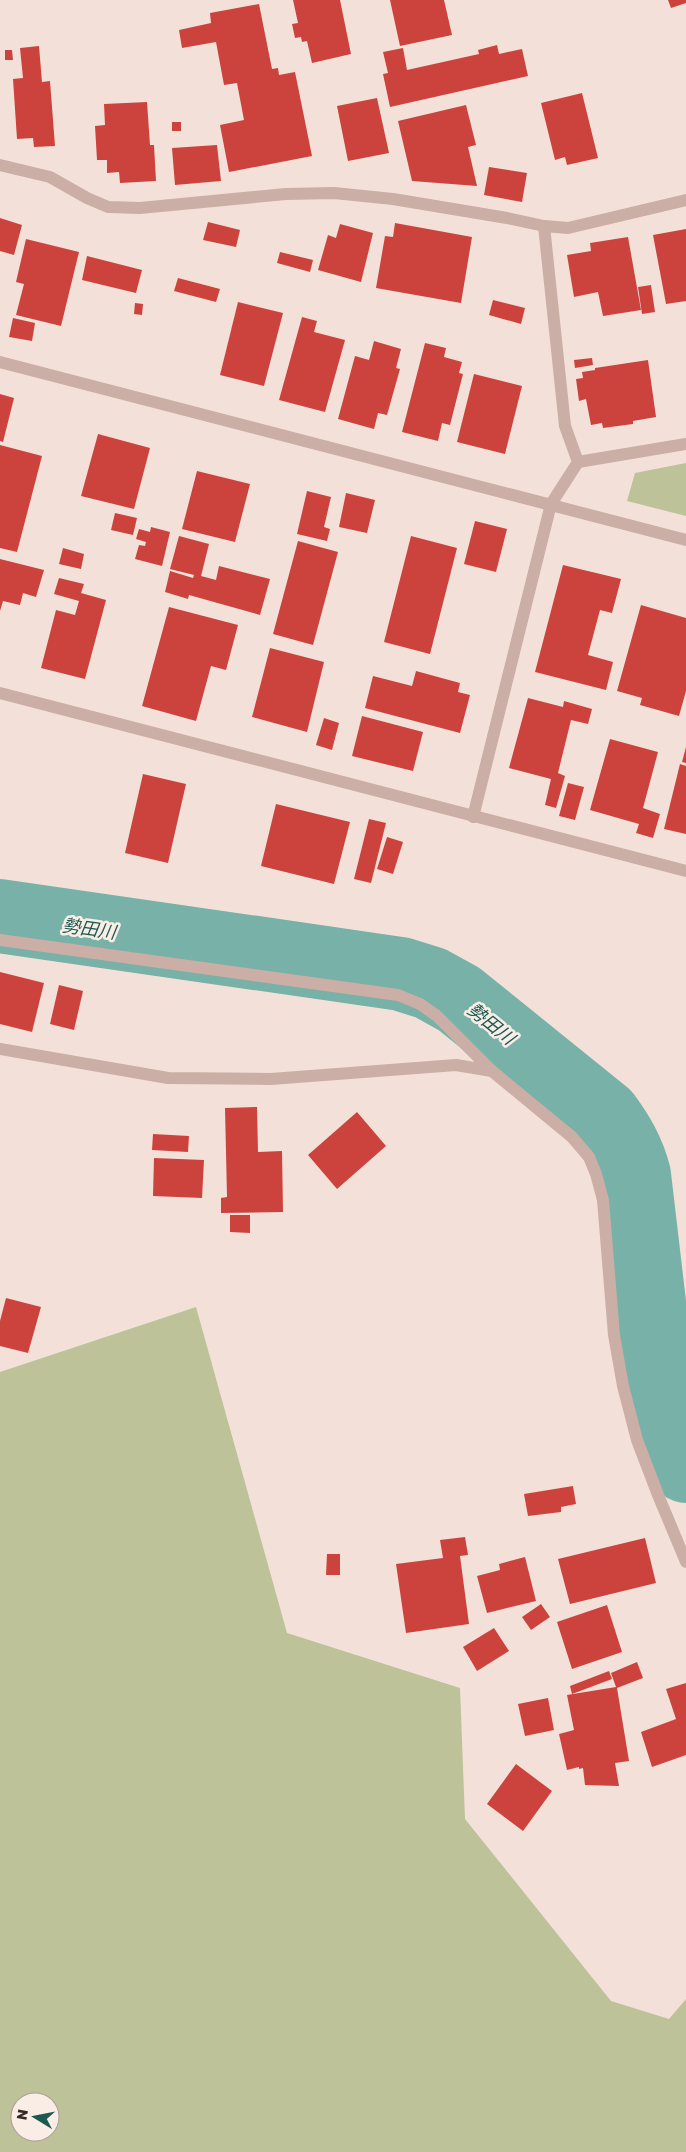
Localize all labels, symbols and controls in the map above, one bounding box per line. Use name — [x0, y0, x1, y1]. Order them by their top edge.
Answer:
water label: 勢田川 — [61, 913, 119, 943]
water label: 勢田川 — [464, 998, 521, 1050]
north arrow — [10, 2092, 60, 2142]
text: N — [12, 2108, 31, 2121]

